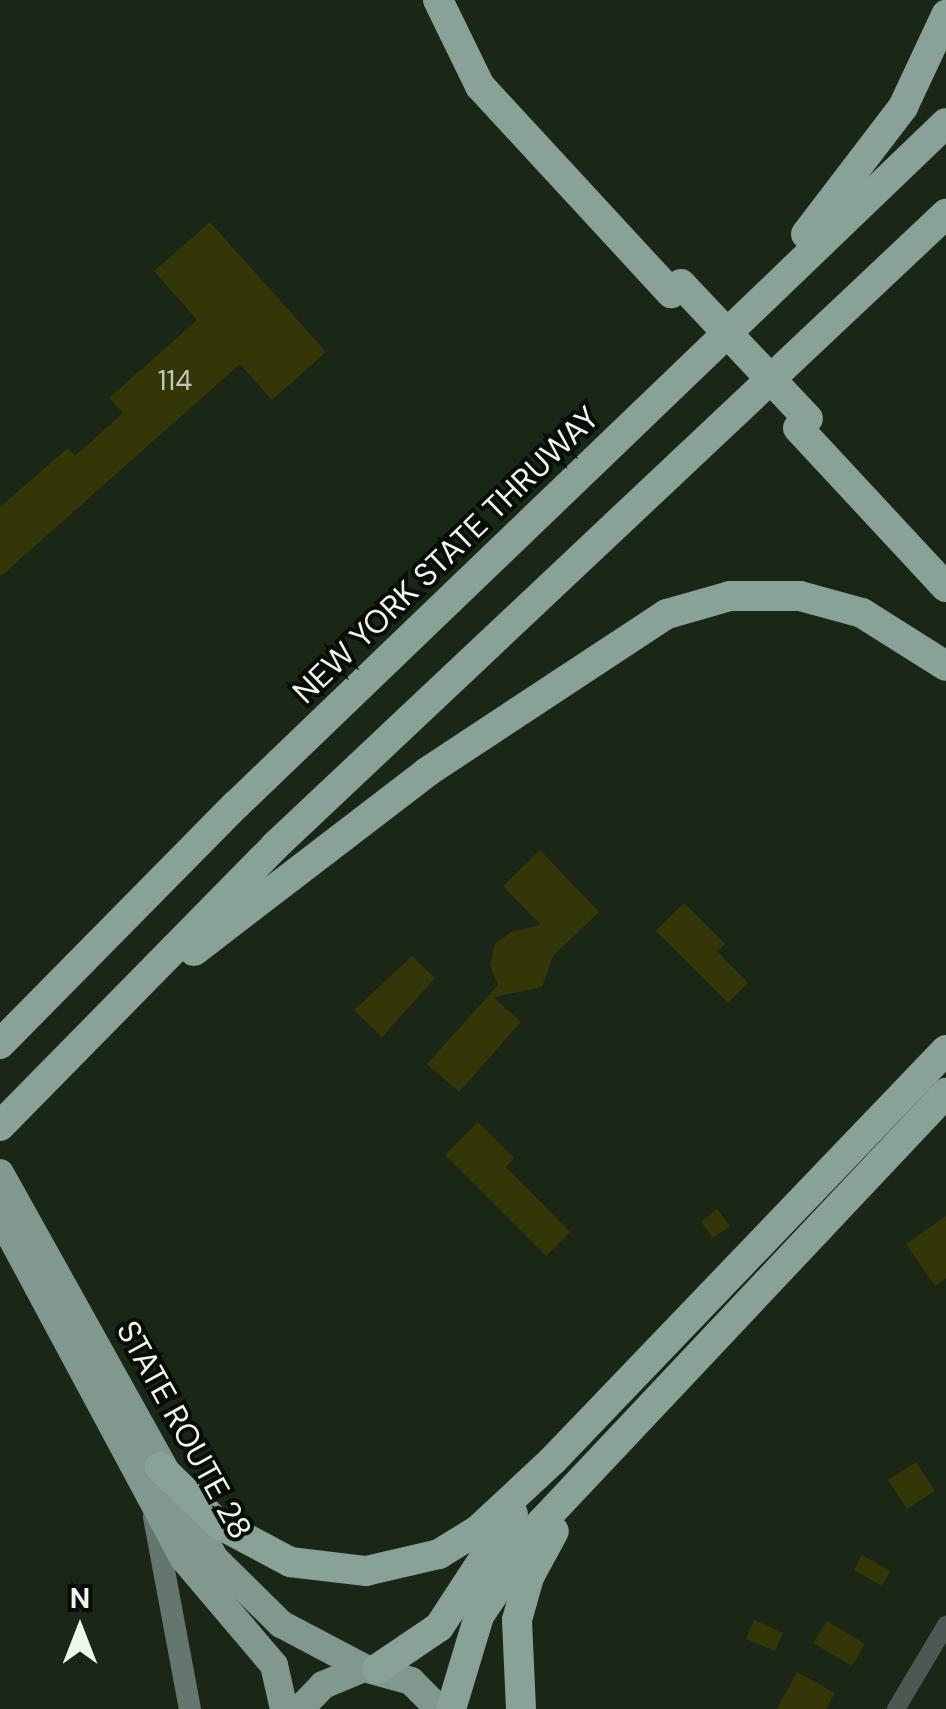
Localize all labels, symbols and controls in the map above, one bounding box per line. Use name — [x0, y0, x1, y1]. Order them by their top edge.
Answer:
house number: 114 — [158, 364, 192, 398]
street label: NEW YORK STATE THRUWAY — [285, 399, 607, 711]
street label: STATE ROUTE 28 — [108, 1314, 260, 1546]
north arrow — [30, 1579, 130, 1679]
text: N — [70, 1580, 90, 1617]

